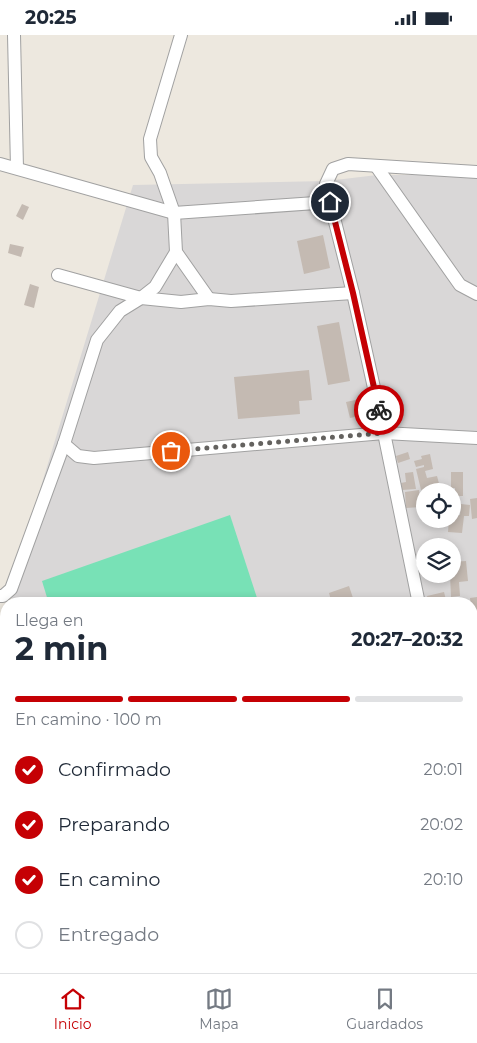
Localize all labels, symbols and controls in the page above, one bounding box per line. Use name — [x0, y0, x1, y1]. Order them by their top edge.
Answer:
text: 20:25 — [25, 6, 77, 29]
pin — [309, 181, 351, 223]
icon: home — [316, 188, 344, 216]
courier — [354, 385, 404, 435]
icon: bike — [365, 396, 393, 424]
pin — [150, 430, 192, 472]
icon: bag — [157, 437, 185, 465]
map controls — [416, 483, 461, 583]
button: locate — [416, 483, 461, 528]
button: layers — [416, 538, 461, 583]
text: Llega en — [15, 611, 83, 630]
text: 20:27–20:32 — [351, 628, 463, 651]
text: 2 min — [15, 629, 108, 668]
text: En camino · 100 m — [15, 710, 162, 729]
icon: check — [15, 756, 43, 784]
text: Confirmado — [58, 758, 171, 781]
text: 20:01 — [424, 760, 463, 779]
icon: check — [15, 811, 43, 839]
text: Preparando — [58, 813, 170, 836]
text: 20:02 — [420, 815, 463, 834]
icon: check — [15, 866, 43, 894]
text: En camino — [58, 868, 160, 891]
text: 20:10 — [424, 870, 463, 889]
text: Entregado — [58, 923, 159, 946]
tab: Inicio — [54, 985, 92, 1033]
tab: Mapa — [199, 985, 239, 1033]
tab: Guardados — [346, 985, 423, 1033]

